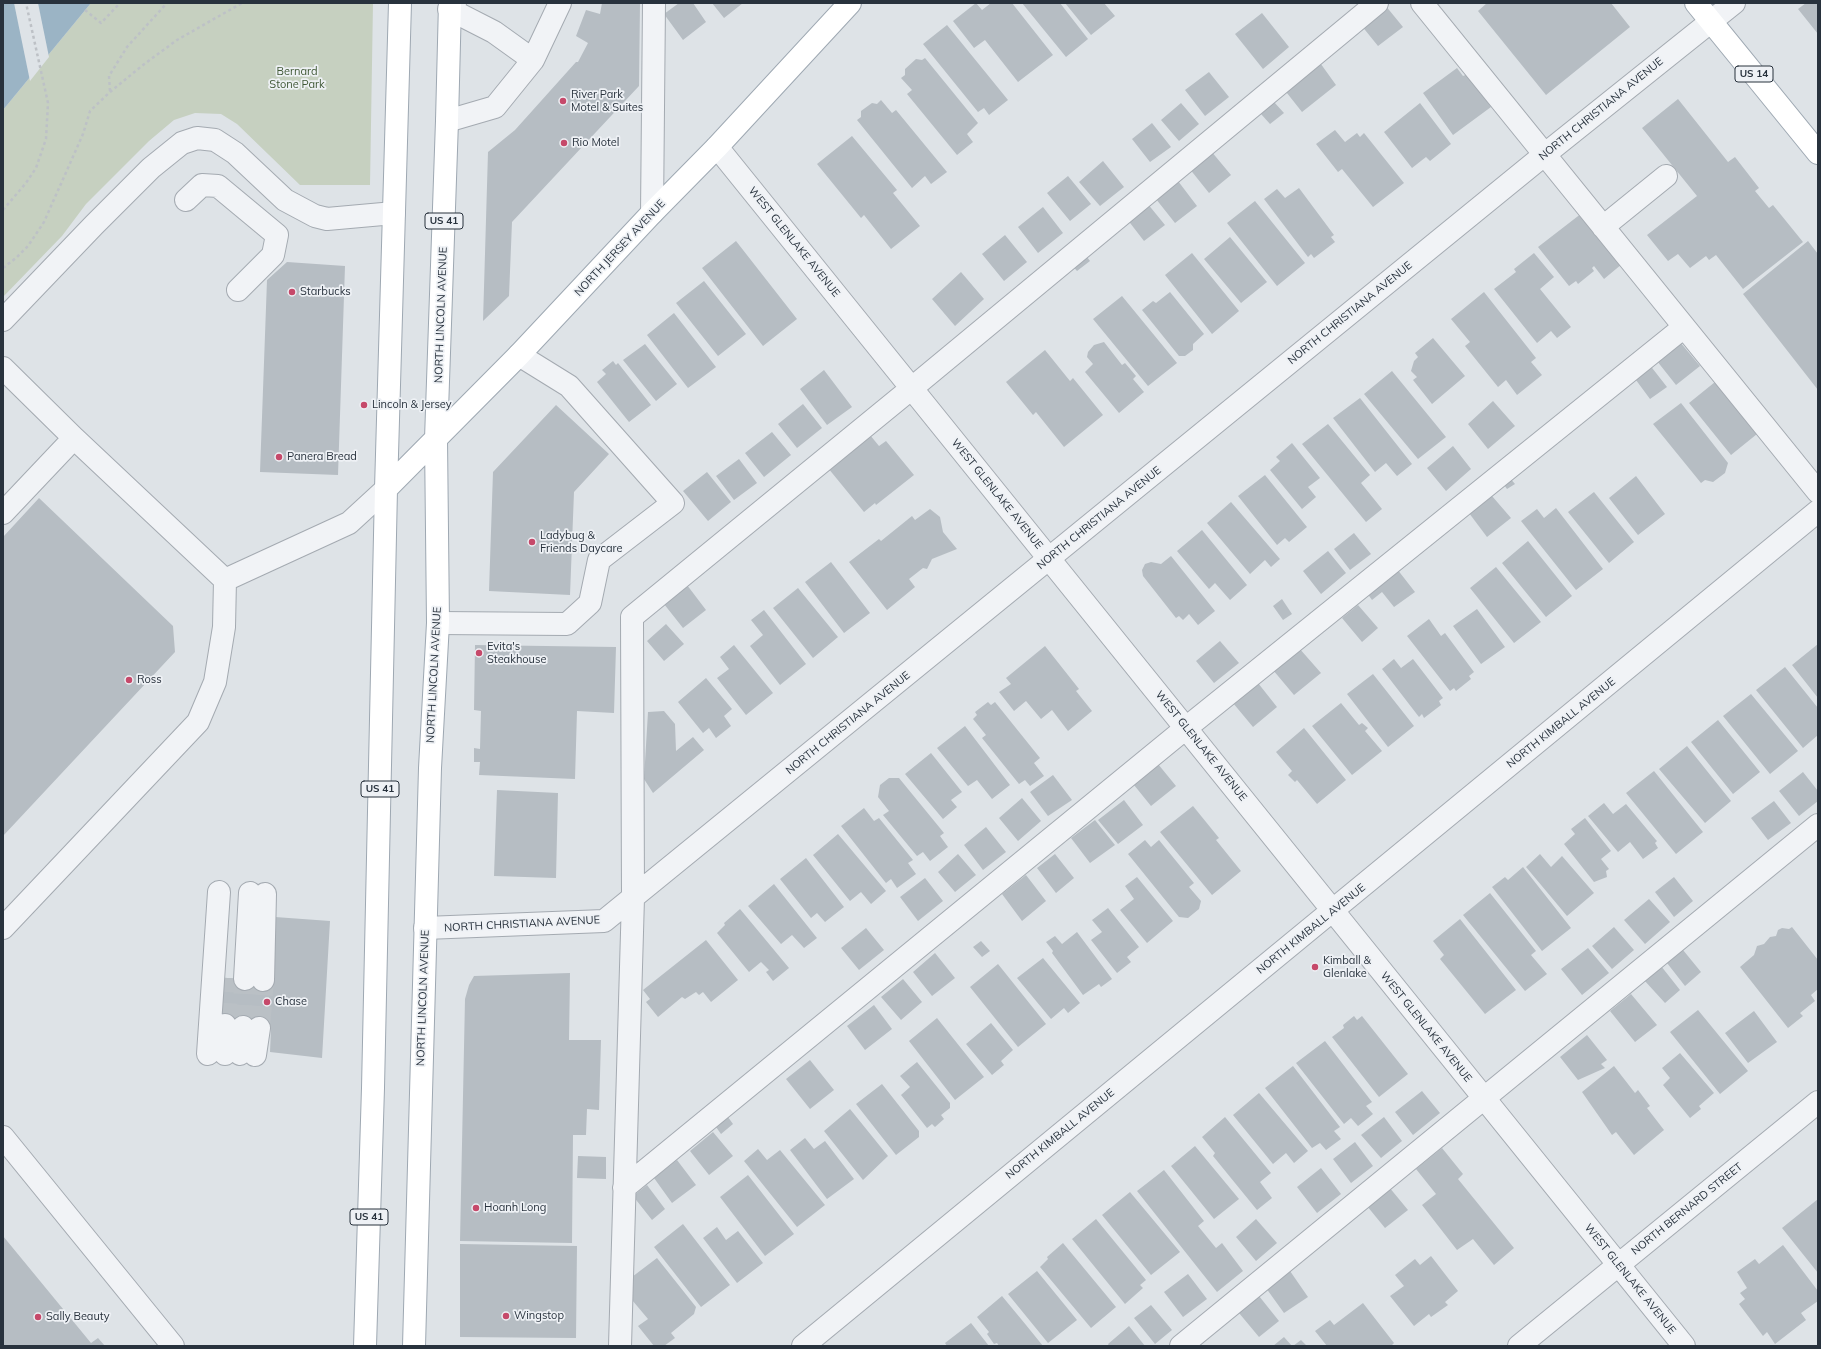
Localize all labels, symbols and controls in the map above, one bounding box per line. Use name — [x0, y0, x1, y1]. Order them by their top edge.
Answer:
street label: NORTH CHRISTIANA AVENUE — [1536, 55, 1666, 163]
park label: Bernard Stone Park — [269, 65, 325, 91]
road number: US 14 — [1735, 66, 1773, 82]
place label: River Park Motel & Suites — [571, 88, 643, 114]
marker: River Park Motel & Suites — [558, 96, 568, 106]
place label: Rio Motel — [572, 136, 619, 150]
marker: Rio Motel — [559, 138, 569, 148]
street label: WEST GLENLAKE AVENUE — [745, 184, 843, 300]
street label: NORTH JERSEY AVENUE — [572, 197, 668, 299]
road number: US 41 — [425, 213, 463, 229]
street label: NORTH LINCOLN AVENUE — [432, 247, 450, 383]
street label: NORTH CHRISTIANA AVENUE — [1285, 259, 1415, 367]
place label: Starbucks — [300, 285, 351, 299]
marker: Starbucks — [287, 287, 297, 297]
place label: Lincoln & Jersey — [372, 398, 452, 412]
marker: Lincoln & Jersey — [359, 400, 369, 410]
street label: WEST GLENLAKE AVENUE — [948, 436, 1046, 552]
place label: Panera Bread — [287, 450, 357, 464]
marker: Panera Bread — [274, 452, 284, 462]
street label: NORTH CHRISTIANA AVENUE — [1034, 464, 1164, 572]
place label: Ladybug & Friends Daycare — [540, 529, 622, 555]
marker: Ladybug & Friends Daycare — [527, 537, 537, 547]
street label: NORTH LINCOLN AVENUE — [424, 607, 444, 743]
place label: Evita's Steakhouse — [487, 640, 546, 666]
marker: Evita's Steakhouse — [474, 648, 484, 658]
street label: NORTH CHRISTIANA AVENUE — [783, 669, 913, 777]
place label: Ross — [137, 673, 162, 687]
marker: Ross — [124, 675, 134, 685]
street label: NORTH KIMBALL AVENUE — [1504, 675, 1618, 771]
street label: WEST GLENLAKE AVENUE — [1152, 688, 1250, 804]
road number: US 41 — [361, 781, 399, 797]
street label: NORTH KIMBALL AVENUE — [1254, 881, 1368, 977]
street label: NORTH CHRISTIANA AVENUE — [444, 913, 600, 935]
street label: NORTH LINCOLN AVENUE — [414, 930, 432, 1066]
place label: Kimball & Glenlake — [1323, 954, 1371, 980]
marker: Kimball & Glenlake — [1310, 962, 1320, 972]
street label: WEST GLENLAKE AVENUE — [1377, 969, 1475, 1085]
place label: Chase — [275, 995, 307, 1009]
marker: Chase — [262, 997, 272, 1007]
street label: NORTH KIMBALL AVENUE — [1003, 1086, 1117, 1182]
street label: NORTH BERNARD STREET — [1629, 1160, 1745, 1258]
place label: Hoanh Long — [484, 1201, 546, 1215]
marker: Hoanh Long — [471, 1203, 481, 1213]
road number: US 41 — [350, 1209, 388, 1225]
street label: WEST GLENLAKE AVENUE — [1581, 1221, 1679, 1337]
place label: Wingstop — [514, 1309, 564, 1323]
place label: Sally Beauty — [46, 1310, 110, 1324]
marker: Wingstop — [501, 1311, 511, 1321]
marker: Sally Beauty — [33, 1312, 43, 1322]

